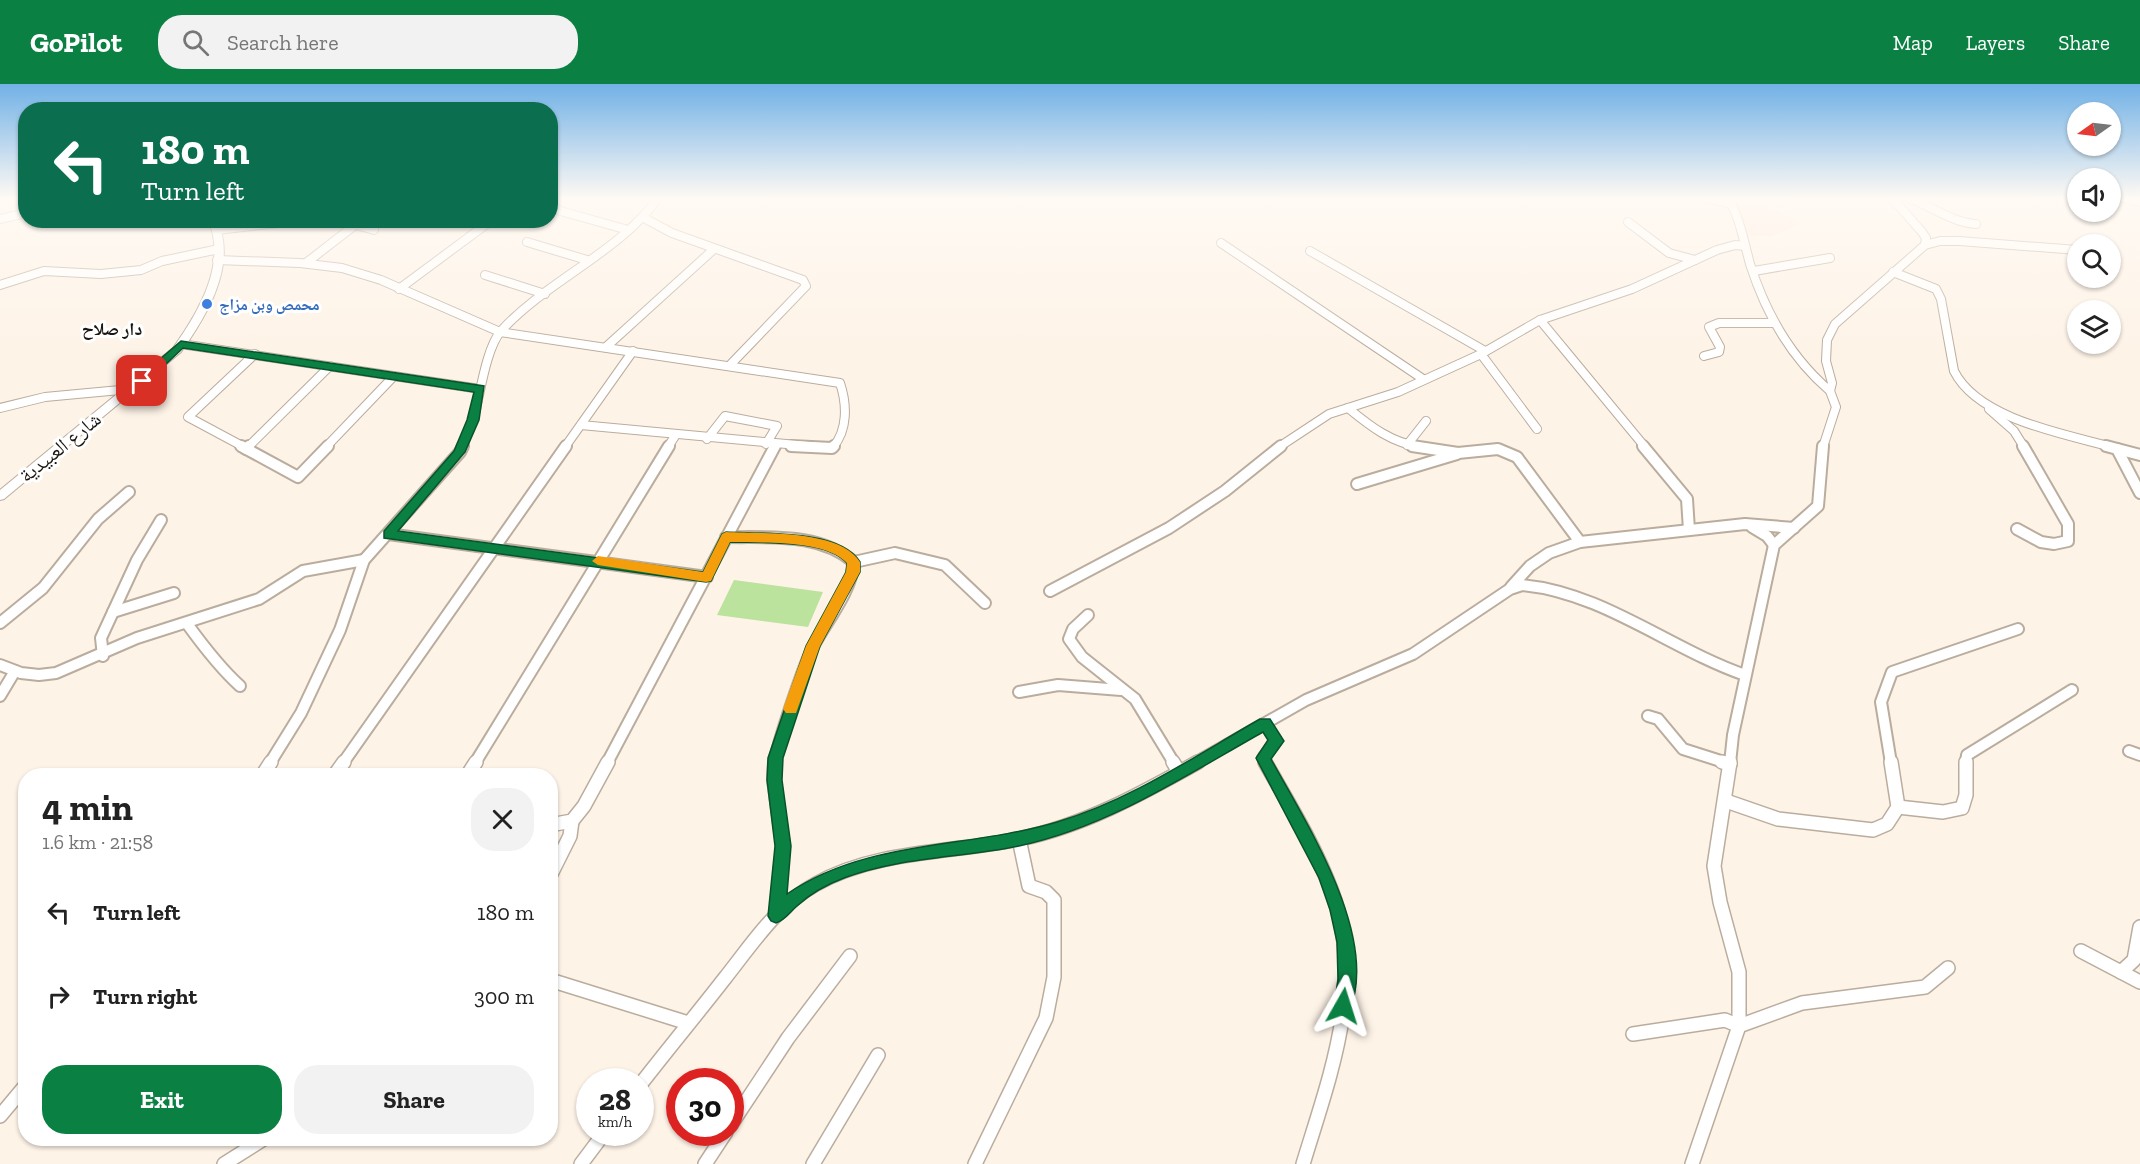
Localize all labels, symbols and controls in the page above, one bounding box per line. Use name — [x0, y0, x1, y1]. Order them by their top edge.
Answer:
search box — [158, 15, 578, 69]
text: GoPilot — [30, 26, 122, 59]
icon: search — [179, 26, 212, 59]
text: Search here — [227, 29, 338, 56]
text: Map — [1893, 30, 1933, 55]
text: Layers — [1966, 30, 2025, 55]
text: Share — [2058, 30, 2110, 55]
north arrow — [2067, 102, 2121, 156]
map controls — [2067, 102, 2121, 354]
text: 180 m — [141, 124, 249, 175]
icon: left — [42, 126, 120, 204]
button: sound — [2067, 168, 2121, 222]
text: Turn left — [141, 175, 244, 207]
button: search — [2067, 234, 2121, 288]
place label: محمص وبن مزاج — [219, 295, 320, 315]
marker: محمص وبن مزاج — [200, 297, 214, 311]
button: layers — [2067, 300, 2121, 354]
district label: دار صلاح — [82, 318, 142, 340]
pin — [116, 355, 167, 406]
icon: arrive — [125, 364, 158, 397]
street label: شارع العبيدية — [14, 407, 106, 488]
text: 4 min — [42, 786, 133, 829]
button: close — [471, 788, 534, 851]
text: 1.6 km · 21:58 — [42, 830, 153, 854]
icon: left — [42, 896, 75, 929]
text: Turn left — [93, 899, 180, 926]
text: 180 m — [477, 899, 534, 926]
position arrow — [1311, 974, 1375, 1038]
icon: right — [42, 980, 75, 1013]
text: Turn right — [93, 983, 197, 1010]
text: 300 m — [474, 983, 534, 1010]
button: Exit — [42, 1065, 282, 1134]
button: Share — [294, 1065, 534, 1134]
speed limit sign: 30 — [666, 1068, 744, 1146]
text: 28 — [599, 1082, 631, 1118]
text: km/h — [598, 1113, 632, 1131]

